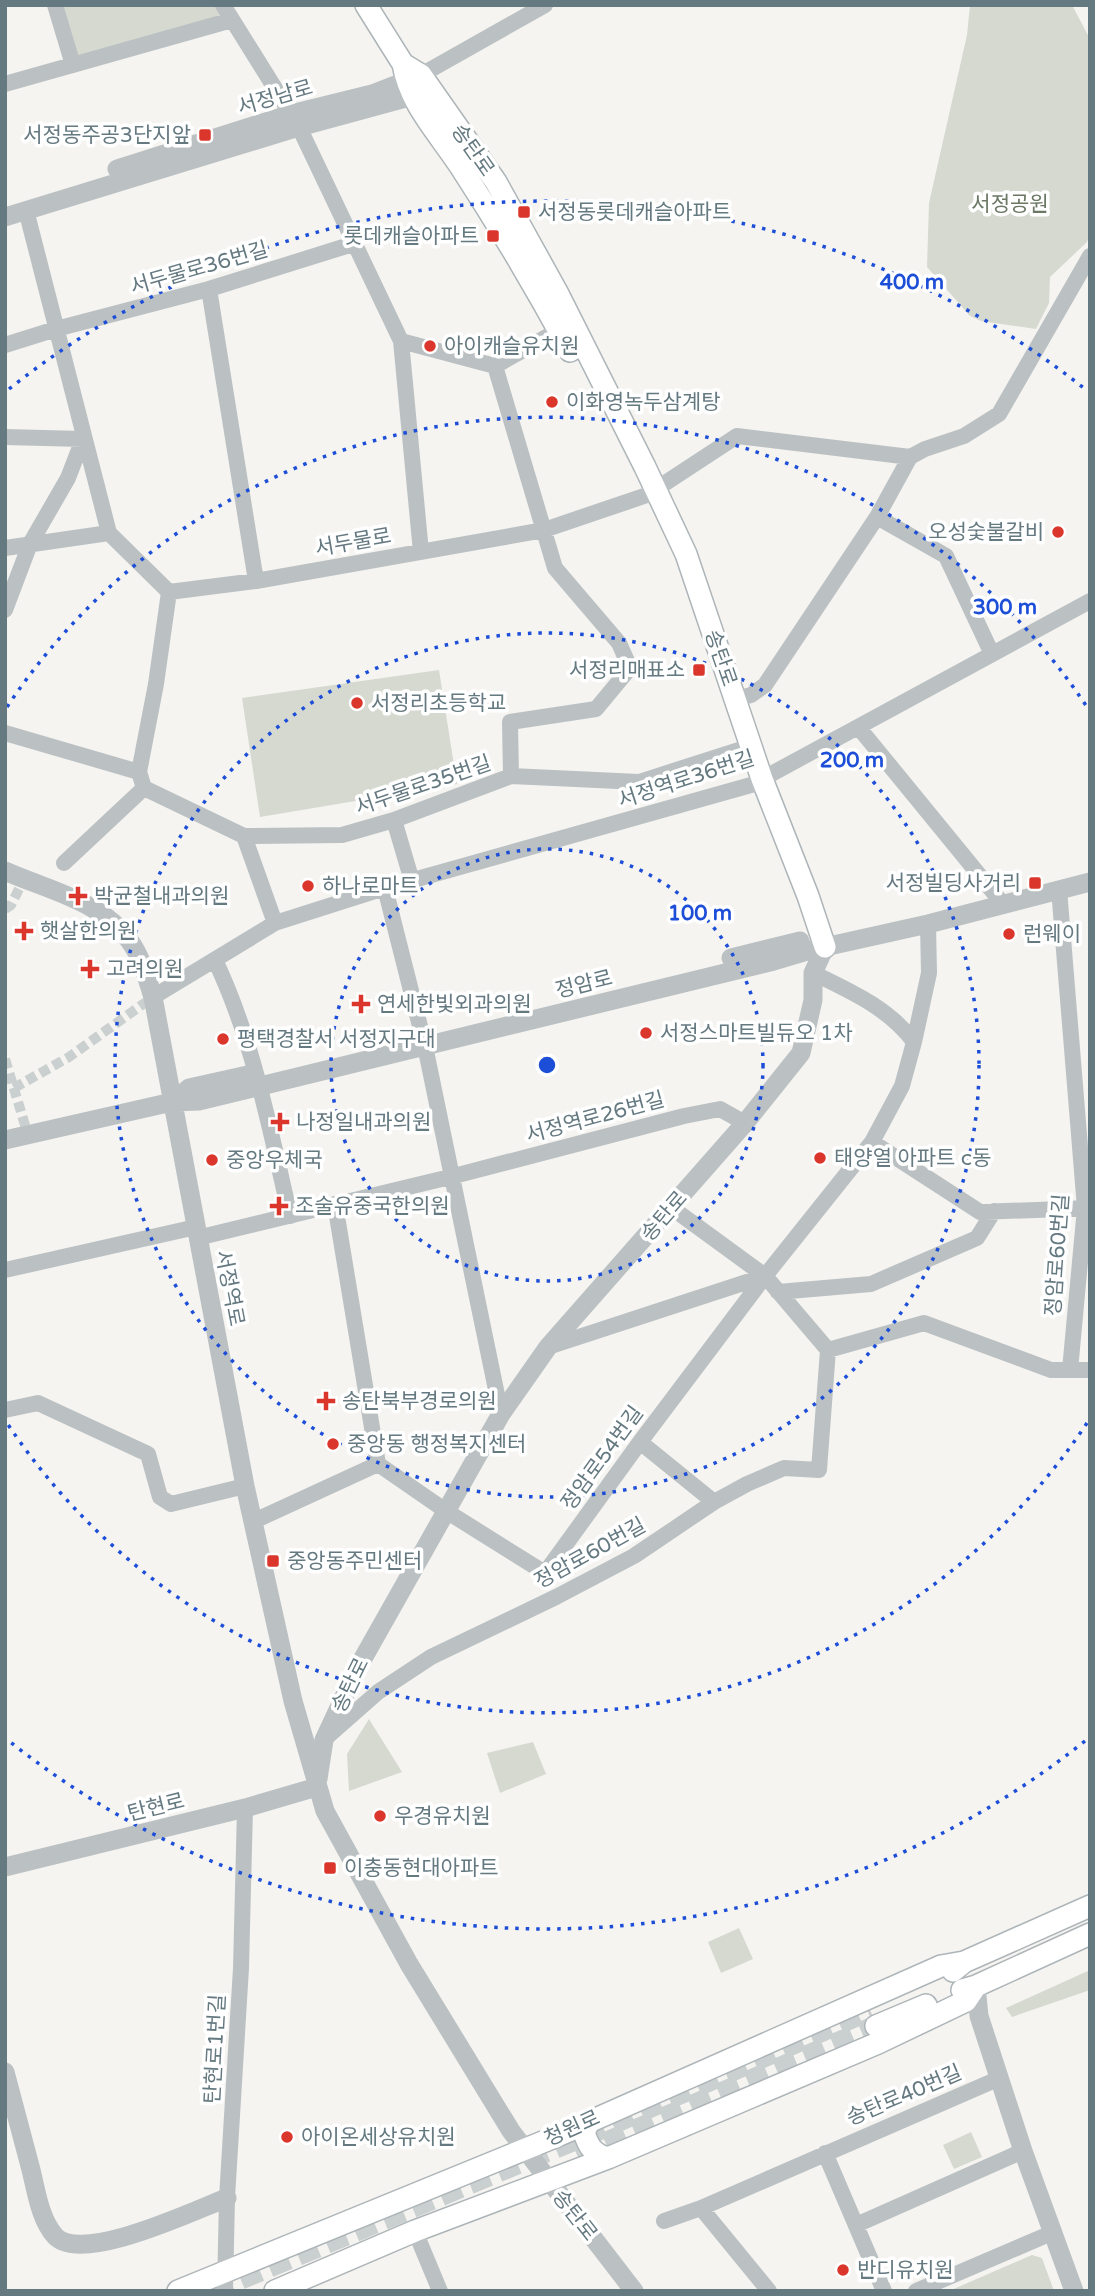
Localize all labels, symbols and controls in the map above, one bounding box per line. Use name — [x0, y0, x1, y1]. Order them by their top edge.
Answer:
street label: 서정남로 — [235, 75, 316, 120]
street label: 송탄로 — [446, 119, 499, 181]
place label: 서정동주공3단지앞 — [23, 123, 191, 148]
marker: 서정동주공3단지앞 — [197, 127, 213, 143]
park label: 서정공원 — [971, 192, 1049, 217]
place label: 서정동롯데캐슬아파트 — [538, 200, 731, 225]
marker: 서정동롯데캐슬아파트 — [516, 204, 532, 220]
place label: 롯데캐슬아파트 — [344, 224, 479, 249]
marker: 롯데캐슬아파트 — [485, 228, 501, 244]
street label: 서두물로36번길 — [127, 237, 271, 300]
text: 400 m — [880, 270, 944, 295]
place label: 아이캐슬유치원 — [444, 334, 579, 359]
marker: 아이캐슬유치원 — [422, 338, 438, 354]
place label: 이화영녹두삼계탕 — [566, 390, 721, 415]
marker: 이화영녹두삼계탕 — [544, 394, 560, 410]
place label: 오성숯불갈비 — [928, 520, 1044, 545]
street label: 서두물로 — [313, 523, 393, 562]
marker: 오성숯불갈비 — [1050, 524, 1066, 540]
text: 300 m — [973, 595, 1037, 620]
street label: 송탄로 — [699, 627, 742, 690]
place label: 서정리매표소 — [569, 658, 685, 683]
marker: 서정리매표소 — [691, 662, 707, 678]
place label: 서정리초등학교 — [371, 691, 506, 716]
marker: 서정리초등학교 — [349, 695, 365, 711]
street label: 서정역로36번길 — [615, 746, 758, 813]
text: 200 m — [820, 748, 884, 773]
street label: 서두물로35번길 — [352, 750, 495, 820]
place label: 서정빌딩사거리 — [886, 871, 1021, 896]
place label: 하나로마트 — [322, 874, 419, 899]
marker: 서정빌딩사거리 — [1027, 875, 1043, 891]
marker: 하나로마트 — [300, 878, 316, 894]
place label: 박균철내과의원 — [94, 884, 229, 909]
marker: 박균철내과의원 — [68, 886, 88, 906]
text: 100 m — [668, 901, 732, 926]
place label: 햇살한의원 — [40, 919, 137, 944]
marker: 햇살한의원 — [14, 921, 34, 941]
place label: 런웨이 — [1023, 922, 1081, 947]
marker: 런웨이 — [1001, 926, 1017, 942]
place label: 고려의원 — [106, 957, 183, 982]
marker: 고려의원 — [80, 959, 100, 979]
street label: 정암로 — [553, 965, 615, 1004]
place label: 연세한빛외과의원 — [377, 992, 532, 1017]
marker: 연세한빛외과의원 — [351, 994, 371, 1014]
place label: 서정스마트빌듀오 1차 — [660, 1021, 853, 1046]
marker: 서정스마트빌듀오 1차 — [638, 1025, 654, 1041]
place label: 평택경찰서 서정지구대 — [237, 1027, 436, 1052]
marker: 평택경찰서 서정지구대 — [215, 1031, 231, 1047]
centre of rings — [535, 1053, 559, 1077]
street label: 서정역로26번길 — [523, 1087, 667, 1148]
place label: 나정일내과의원 — [296, 1110, 431, 1135]
marker: 나정일내과의원 — [270, 1112, 290, 1132]
place label: 태양열 아파트 c동 — [834, 1146, 991, 1171]
place label: 중앙우체국 — [226, 1148, 323, 1173]
marker: 태양열 아파트 c동 — [812, 1150, 828, 1166]
marker: 중앙우체국 — [204, 1152, 220, 1168]
street label: 송탄로 — [636, 1186, 693, 1246]
street label: 정암로60번길 — [1041, 1193, 1074, 1317]
place label: 조술유중국한의원 — [295, 1194, 450, 1219]
marker: 조술유중국한의원 — [269, 1196, 289, 1216]
street label: 서정역로 — [210, 1248, 249, 1328]
place label: 송탄북부경로의원 — [342, 1389, 497, 1414]
marker: 송탄북부경로의원 — [316, 1391, 336, 1411]
street label: 정암로54번길 — [556, 1401, 649, 1515]
place label: 중앙동 행정복지센터 — [347, 1432, 526, 1457]
marker: 중앙동 행정복지센터 — [325, 1436, 341, 1452]
street label: 정암로60번길 — [530, 1513, 650, 1594]
place label: 중앙동주민센터 — [287, 1549, 422, 1574]
marker: 중앙동주민센터 — [265, 1553, 281, 1569]
street label: 송탄로 — [327, 1654, 374, 1717]
street label: 탄현로 — [125, 1788, 187, 1827]
place label: 우경유치원 — [394, 1804, 491, 1829]
marker: 우경유치원 — [372, 1808, 388, 1824]
place label: 이충동현대아파트 — [344, 1856, 499, 1881]
marker: 이충동현대아파트 — [322, 1860, 338, 1876]
street label: 탄현로1번길 — [200, 1994, 231, 2105]
street label: 송탄로40번길 — [843, 2060, 966, 2131]
street label: 청원로 — [541, 2105, 604, 2152]
place label: 아이온세상유치원 — [301, 2125, 456, 2150]
marker: 아이온세상유치원 — [279, 2129, 295, 2145]
street label: 송탄로 — [547, 2185, 602, 2246]
place label: 반디유치원 — [857, 2258, 954, 2283]
marker: 반디유치원 — [835, 2262, 851, 2278]

